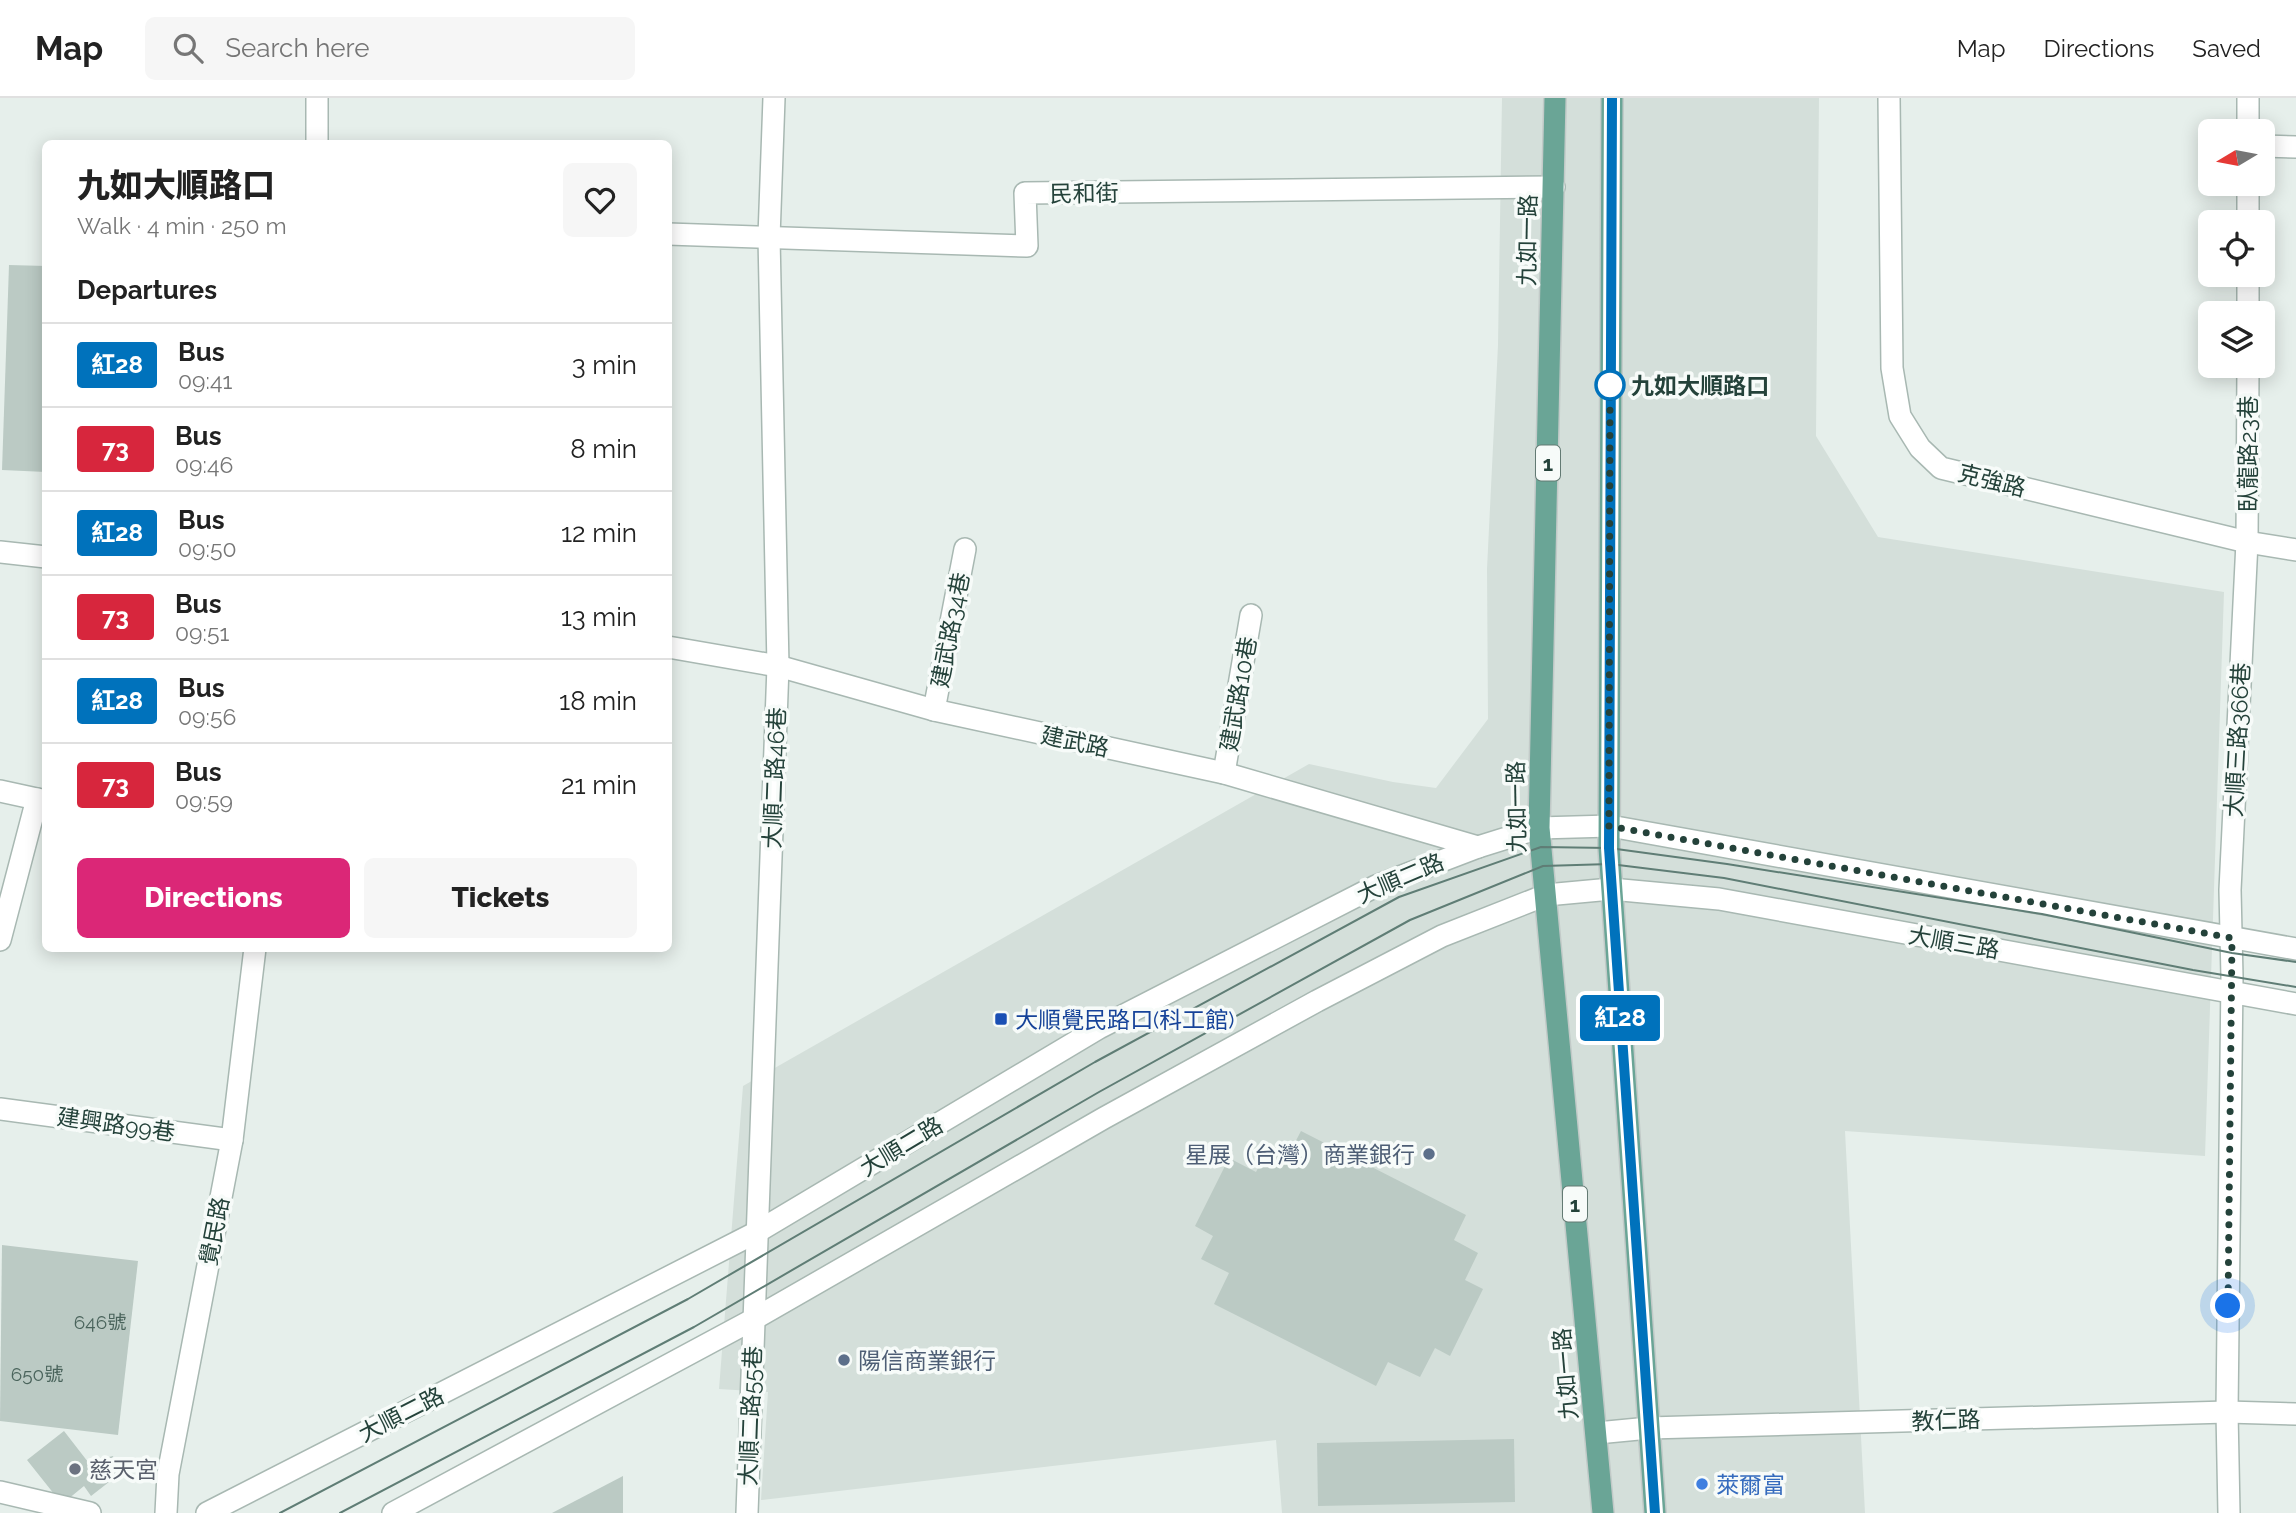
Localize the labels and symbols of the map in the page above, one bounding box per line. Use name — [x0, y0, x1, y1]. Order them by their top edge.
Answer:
north arrow — [2198, 119, 2275, 196]
street label: 民和街 — [1049, 179, 1119, 207]
street label: 九如一路 — [1513, 194, 1541, 286]
marker: 九如大順路口 — [1595, 370, 1625, 400]
place label: 九如大順路口 — [1631, 372, 1769, 399]
street label: 臥龍路23巷 — [2234, 396, 2261, 512]
road number: 1 — [1536, 446, 1560, 480]
street label: 克強路 — [1955, 459, 2029, 501]
street label: 建武路34巷 — [926, 570, 974, 690]
street label: 建武路10巷 — [1215, 635, 1261, 753]
street label: 大順三路366巷 — [2219, 662, 2255, 818]
street label: 大順二路46巷 — [758, 707, 790, 849]
street label: 建武路 — [1038, 721, 1112, 761]
street label: 九如一路 — [1502, 761, 1530, 853]
street label: 大順二路 — [1352, 848, 1448, 908]
street label: 大順三路 — [1906, 921, 2002, 963]
line badge: 紅28 — [1580, 995, 1660, 1041]
place label: 大順覺民路口(科工館) — [1015, 1006, 1234, 1033]
marker: 大順覺民路口(科工館) — [993, 1011, 1009, 1027]
street label: 建興路99巷 — [55, 1102, 177, 1146]
street label: 大順二路 — [855, 1111, 947, 1181]
place label: 星展（台灣）商業銀行 — [1185, 1141, 1415, 1168]
marker: 星展（台灣）商業銀行 — [1421, 1146, 1437, 1162]
road number: 1 — [1563, 1186, 1587, 1222]
street label: 覺民路 — [194, 1195, 234, 1267]
your location — [2210, 1288, 2245, 1323]
house number: 646號 — [74, 1311, 126, 1333]
street label: 九如一路 — [1548, 1327, 1582, 1421]
street label: 大順二路55巷 — [734, 1346, 766, 1486]
place label: 陽信商業銀行 — [858, 1347, 996, 1374]
marker: 陽信商業銀行 — [836, 1352, 852, 1368]
house number: 650號 — [11, 1363, 63, 1385]
street label: 大順二路 — [354, 1381, 448, 1447]
street label: 教仁路 — [1911, 1405, 1981, 1435]
place label: 慈天宮 — [89, 1456, 158, 1483]
marker: 慈天宮 — [67, 1461, 83, 1477]
place label: 萊爾富 — [1716, 1471, 1785, 1498]
marker: 萊爾富 — [1694, 1476, 1710, 1492]

